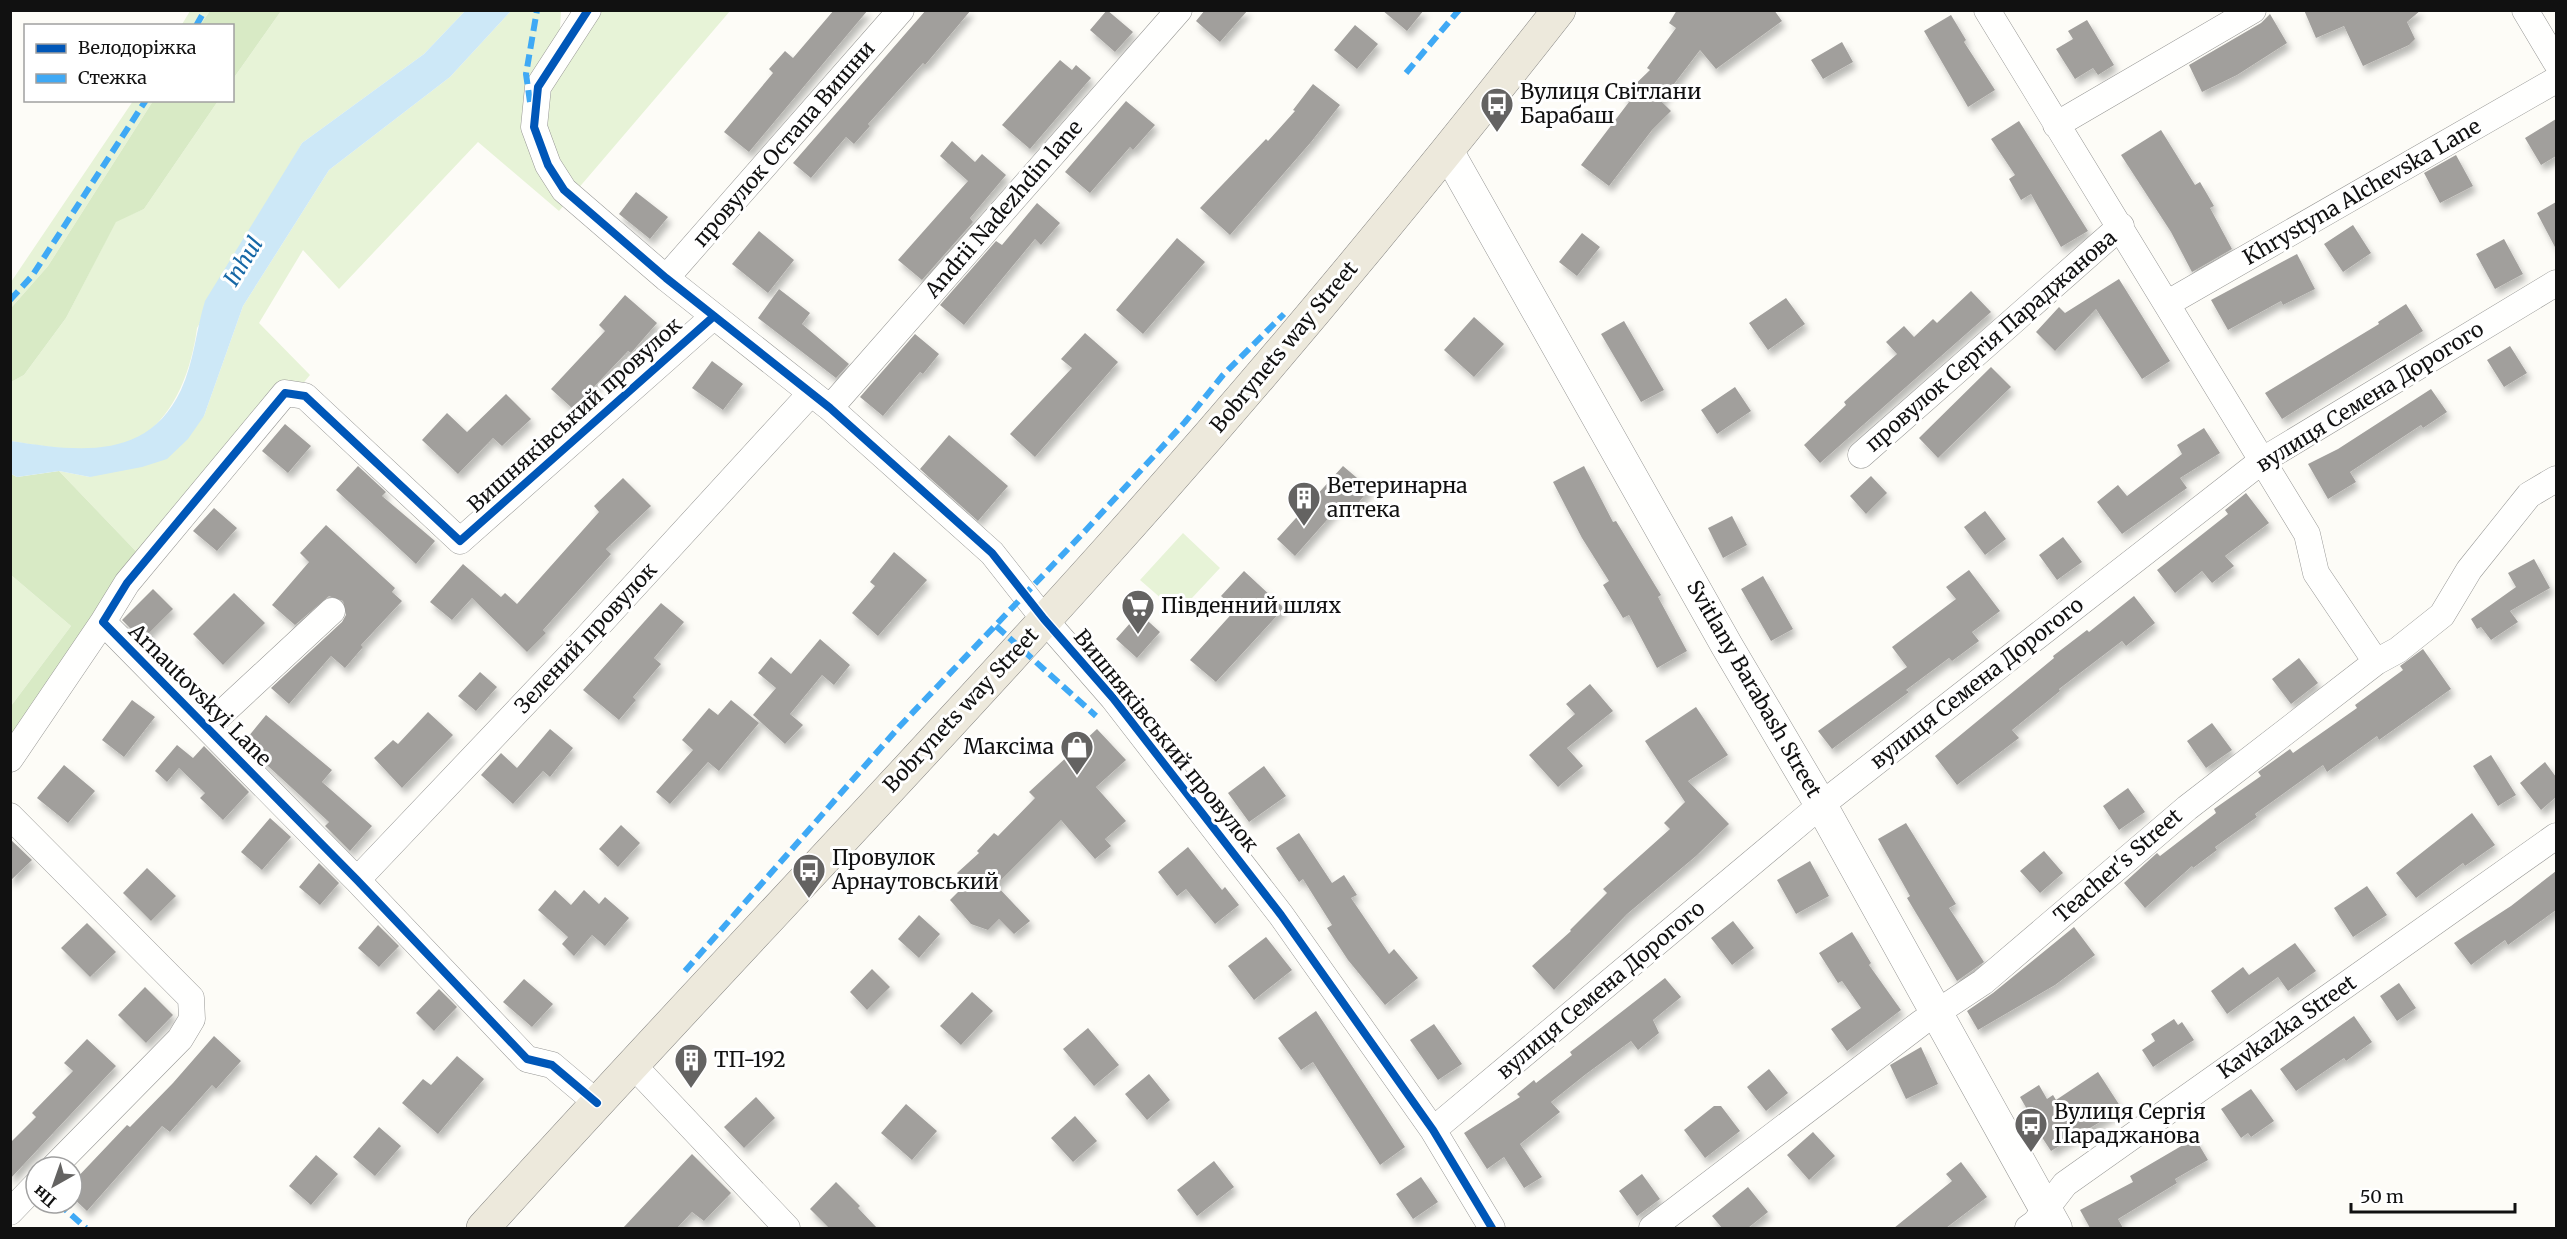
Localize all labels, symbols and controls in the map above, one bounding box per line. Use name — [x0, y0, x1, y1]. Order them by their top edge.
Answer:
legend — [24, 24, 234, 102]
street label: провулок Остапа Вишни — [687, 35, 880, 252]
text: Велодоріжка — [78, 36, 197, 59]
text: Стежка — [78, 66, 147, 89]
place label: Вулиця Світлани Барабаш — [1520, 78, 1702, 129]
bus stop icon: Вулиця Світлани Барабаш — [1479, 86, 1515, 133]
street label: Khrystyna Alchevska Lane — [2238, 112, 2485, 271]
street label: Andrii Nadezhdin lane — [918, 114, 1088, 304]
street label: провулок Сергія Параджанова — [1859, 224, 2122, 457]
water label: Inhul — [217, 231, 269, 291]
street label: Bobrynets way Street — [1204, 255, 1363, 438]
street label: Вишняківський провулок — [462, 311, 687, 518]
street label: вулиця Семена Дорогого — [2251, 315, 2489, 478]
place label: Ветеринарна аптека — [1327, 472, 1468, 523]
building icon: Ветеринарна аптека — [1286, 480, 1322, 527]
street label: Зелений провулок — [509, 557, 663, 719]
street label: Svitlany Barabash Street — [1681, 575, 1828, 802]
supermarket icon: Південний шлях — [1120, 588, 1156, 635]
street label: вулиця Семена Дорогого — [1865, 591, 2089, 774]
place label: Південний шлях — [1161, 592, 1341, 619]
street label: Arnautovskyi Lane — [123, 617, 277, 772]
street label: Bobrynets way Street — [877, 622, 1044, 798]
street label: Вишняківський провулок — [1068, 624, 1265, 857]
shop icon: Максіма — [1059, 729, 1095, 776]
place label: Максіма — [964, 733, 1054, 760]
street label: Teacher's Street — [2048, 803, 2187, 929]
place label: Провулок Арнаутовський — [831, 844, 999, 895]
bus stop icon: Провулок Арнаутовський — [791, 852, 827, 899]
street label: вулиця Семена Дорогого — [1491, 895, 1710, 1085]
street label: Kavkazka Street — [2212, 969, 2361, 1084]
building icon: ТП-192 — [673, 1042, 709, 1089]
place label: ТП-192 — [714, 1046, 786, 1073]
place label: Вулиця Сергія Параджанова — [2054, 1098, 2206, 1149]
bus stop icon: Вулиця Сергія Параджанова — [2013, 1106, 2049, 1153]
north arrow — [24, 1155, 84, 1215]
scale bar — [2351, 1176, 2514, 1214]
text: Пн — [29, 1181, 60, 1212]
text: 50 m — [2360, 1185, 2404, 1208]

